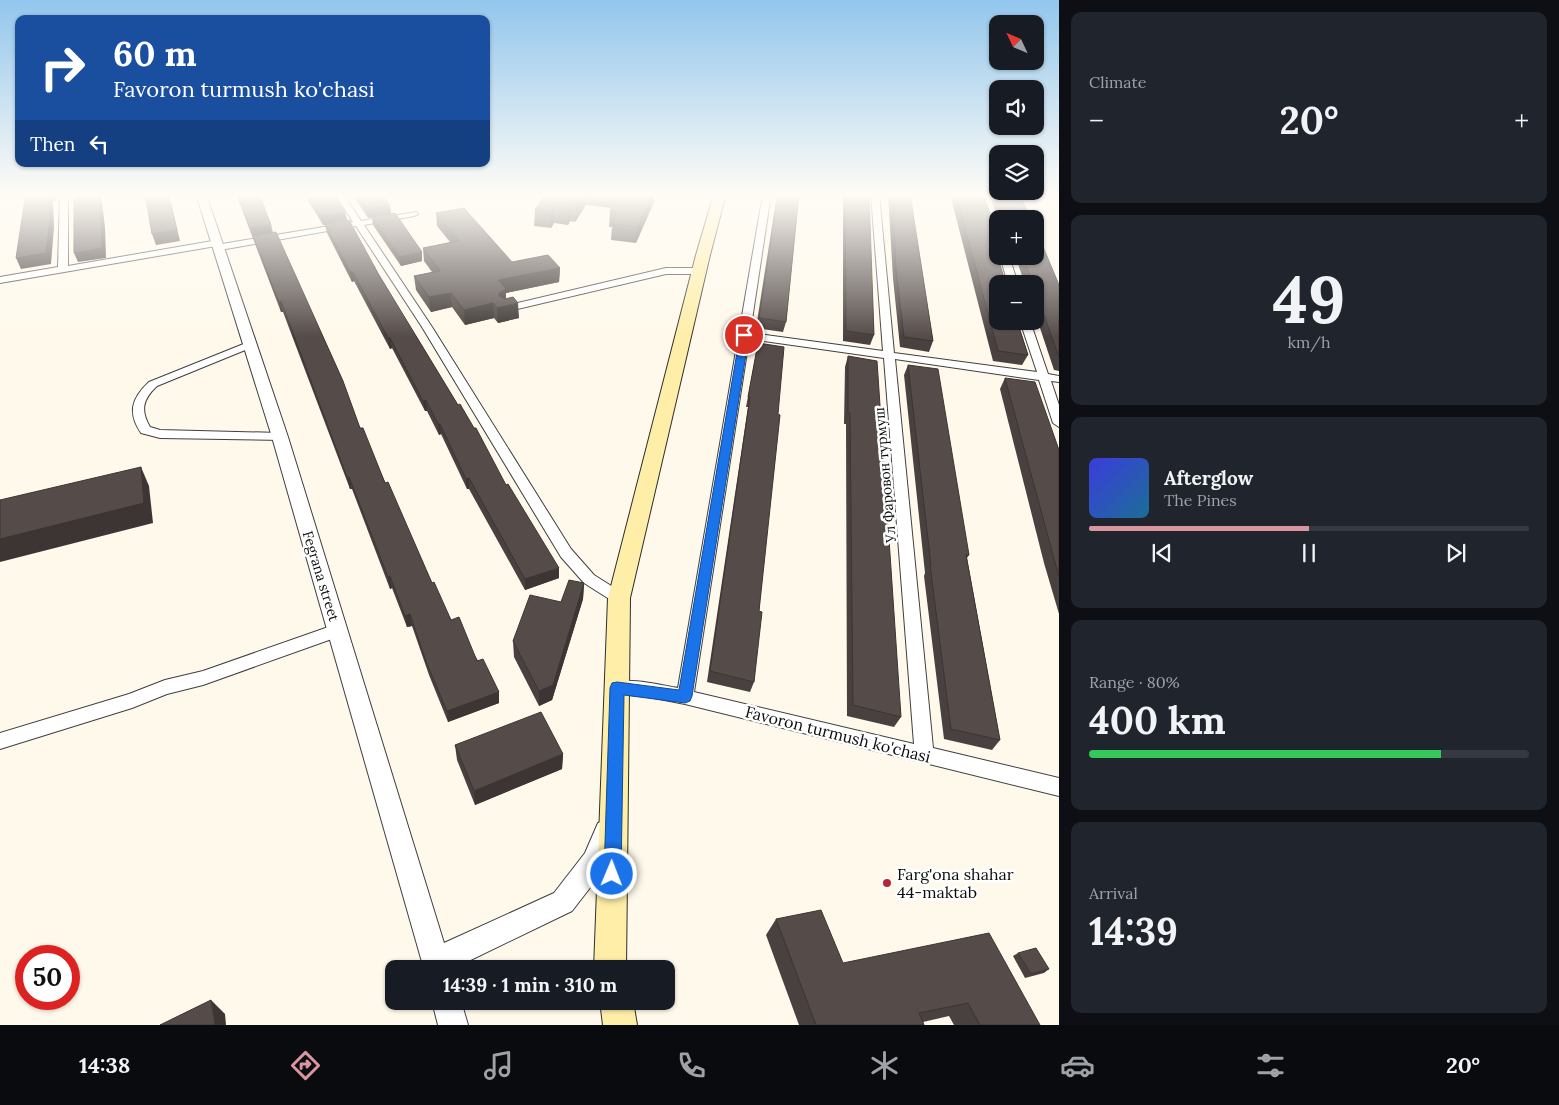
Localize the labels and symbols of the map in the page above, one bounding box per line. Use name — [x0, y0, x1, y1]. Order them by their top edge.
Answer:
north arrow — [989, 15, 1044, 70]
pin — [723, 314, 765, 356]
street label: Ул Фаровон турмуш — [870, 407, 900, 544]
street label: Fegrana street — [299, 529, 343, 624]
street label: Favoron turmush ko'chasi — [743, 701, 933, 767]
position arrow — [585, 847, 637, 899]
place label: Farg'ona shahar 44-maktab — [897, 864, 1014, 902]
marker: Farg'ona shahar 44-maktab — [881, 877, 893, 889]
speed limit sign: 50 — [15, 945, 80, 1010]

